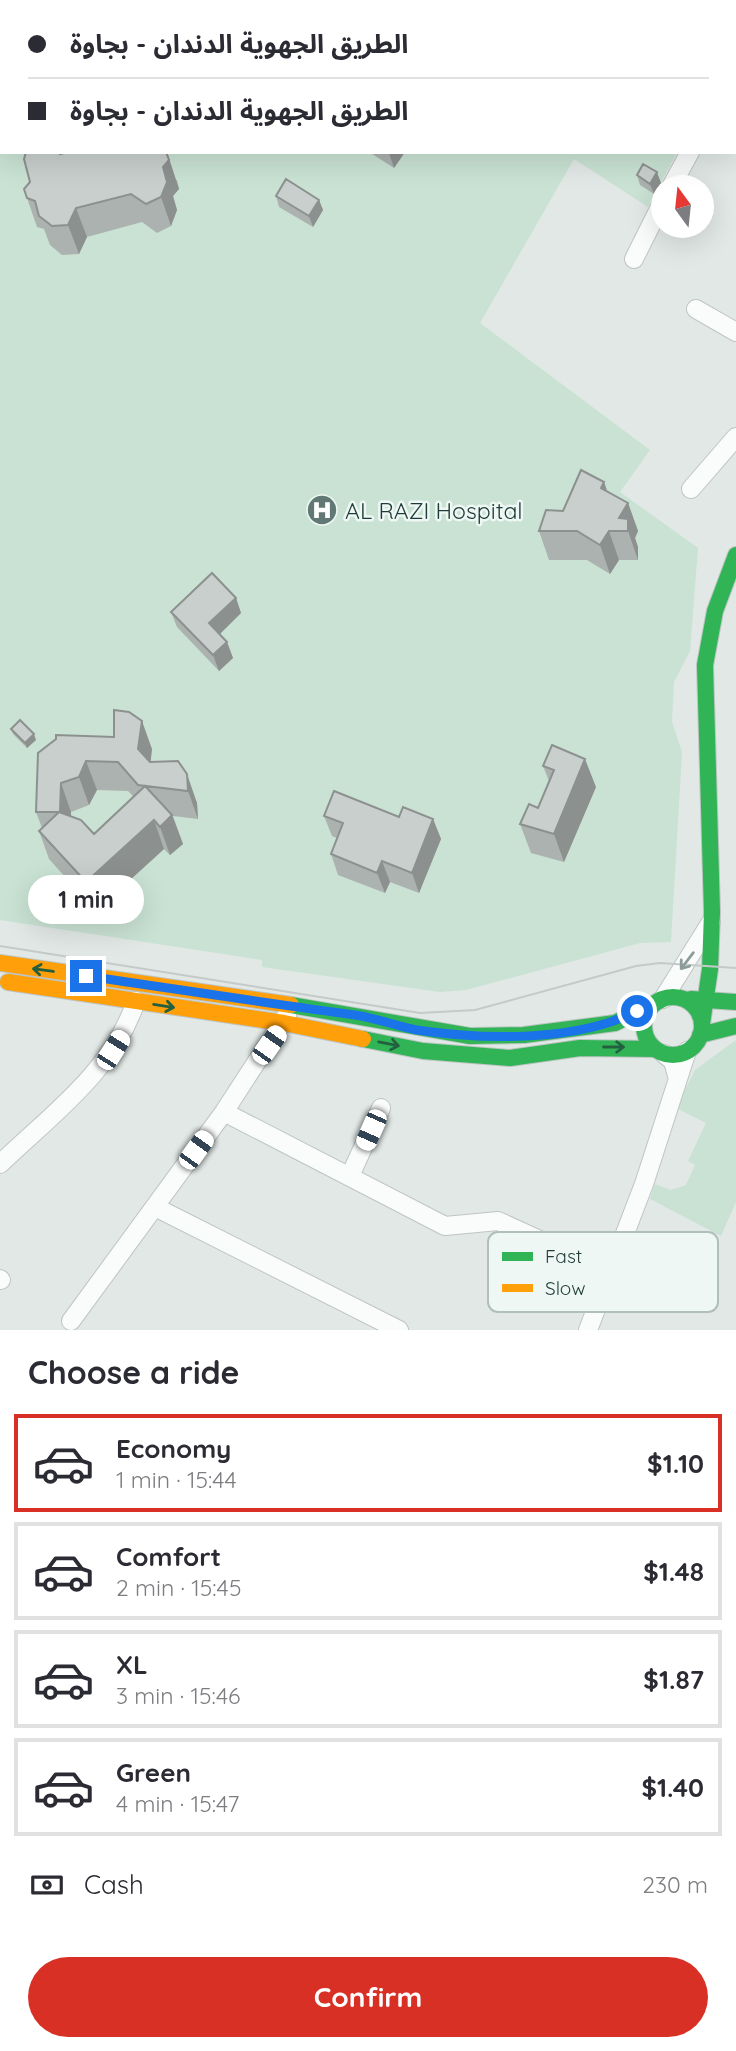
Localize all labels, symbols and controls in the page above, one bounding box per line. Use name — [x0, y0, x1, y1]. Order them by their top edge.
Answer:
text: الطريق الجهوية الدندان - بجاوة — [70, 27, 408, 60]
text: الطريق الجهوية الدندان - بجاوة — [70, 94, 408, 127]
north arrow — [651, 175, 714, 238]
map controls — [651, 175, 714, 238]
hospital icon: AL RAZI Hospital — [305, 493, 339, 527]
place label: AL RAZI Hospital — [345, 496, 523, 525]
callout: 1 min — [28, 874, 144, 923]
text: 1 min — [58, 885, 114, 914]
one-way arrow — [679, 951, 694, 969]
route end — [70, 960, 102, 992]
one-way arrow — [32, 963, 55, 976]
route start — [621, 995, 653, 1027]
one-way arrow — [152, 1000, 175, 1013]
car — [249, 1022, 290, 1068]
car — [93, 1027, 134, 1073]
one-way arrow — [377, 1037, 400, 1051]
one-way arrow — [603, 1041, 626, 1054]
car — [353, 1107, 390, 1153]
car — [176, 1127, 217, 1173]
legend — [488, 1232, 718, 1312]
text: Fast — [545, 1244, 582, 1268]
text: Slow — [545, 1276, 586, 1300]
text: Choose a ride — [28, 1352, 240, 1392]
icon: car — [32, 1432, 95, 1495]
text: Economy — [116, 1432, 231, 1465]
text: $1.10 — [647, 1447, 704, 1480]
text: 1 min · 15:44 — [116, 1465, 237, 1494]
icon: car — [32, 1540, 95, 1603]
text: Comfort — [116, 1540, 221, 1573]
text: $1.48 — [643, 1555, 704, 1588]
text: 2 min · 15:45 — [116, 1573, 241, 1602]
icon: car — [32, 1648, 95, 1711]
text: XL — [116, 1648, 148, 1681]
text: $1.87 — [643, 1663, 704, 1696]
text: 3 min · 15:46 — [116, 1681, 240, 1710]
icon: car — [32, 1756, 95, 1819]
text: Green — [116, 1756, 191, 1789]
text: $1.40 — [641, 1771, 704, 1804]
text: 4 min · 15:47 — [116, 1789, 239, 1818]
icon: cash — [28, 1866, 66, 1904]
text: Cash — [84, 1868, 144, 1901]
text: 230 m — [642, 1870, 708, 1899]
button: Confirm — [28, 1957, 708, 2037]

